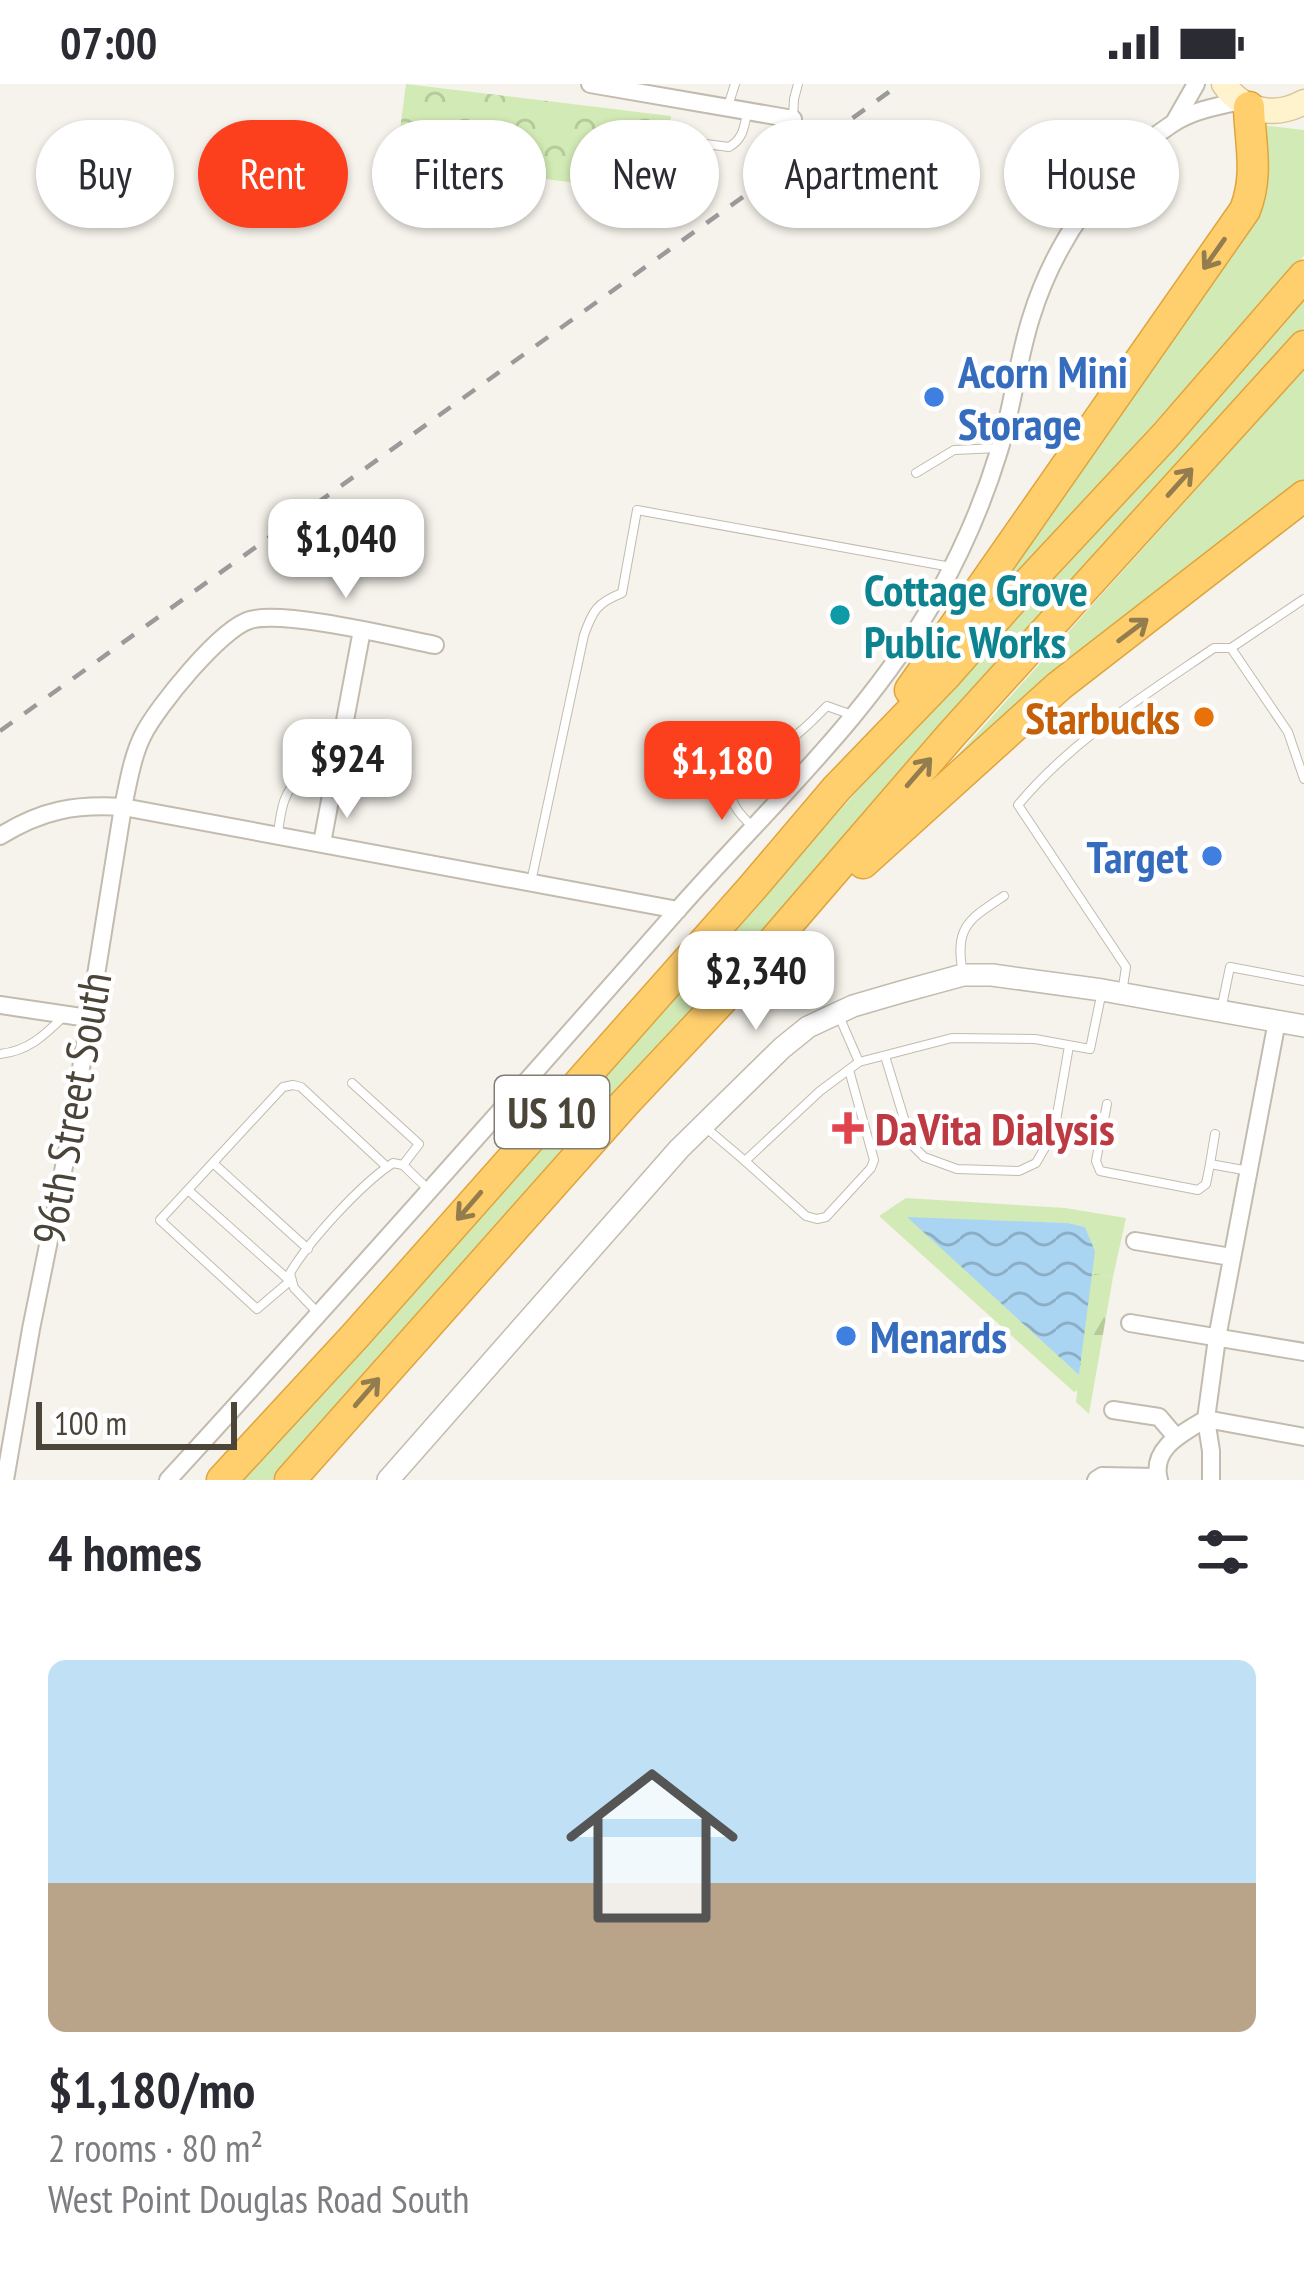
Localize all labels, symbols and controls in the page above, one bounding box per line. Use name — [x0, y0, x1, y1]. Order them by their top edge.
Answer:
text: 07:00 — [60, 13, 157, 71]
chip: Buy — [36, 120, 174, 228]
chip: Rent — [198, 120, 348, 228]
chip: Filters — [372, 120, 546, 228]
chip: New — [570, 120, 719, 228]
chip: Apartment — [743, 120, 980, 228]
chip: House — [1004, 120, 1179, 228]
one-way arrow — [1202, 237, 1227, 270]
place label: Acorn Mini Storage — [957, 342, 1128, 452]
marker: Acorn Mini Storage — [921, 384, 947, 410]
one-way arrow — [1166, 467, 1193, 498]
pin: $1,040 — [248, 499, 444, 601]
text: $1,040 — [295, 512, 397, 563]
place label: Cottage Grove Public Works — [864, 560, 1088, 670]
marker: Cottage Grove Public Works — [827, 602, 853, 628]
one-way arrow — [1116, 618, 1149, 643]
place label: Starbucks — [1025, 688, 1180, 746]
marker: Starbucks — [1191, 704, 1217, 730]
pin: $924 — [276, 719, 418, 821]
pin: $1,180 — [624, 721, 820, 823]
text: $924 — [310, 732, 384, 783]
text: $1,180 — [671, 734, 773, 785]
one-way arrow — [905, 757, 933, 788]
place label: Target — [1086, 827, 1188, 885]
marker: Target — [1199, 843, 1225, 869]
pin: $2,340 — [658, 931, 854, 1033]
text: $2,340 — [705, 944, 807, 995]
street label: 96th Street South — [19, 967, 123, 1249]
road number: US 10 — [495, 1076, 609, 1148]
place label: DaVita Dialysis — [875, 1099, 1115, 1157]
marker: DaVita Dialysis — [832, 1112, 864, 1144]
one-way arrow — [455, 1191, 483, 1221]
place label: Menards — [870, 1307, 1007, 1365]
marker: Menards — [833, 1323, 859, 1349]
one-way arrow — [353, 1377, 380, 1408]
scale bar — [36, 1396, 237, 1449]
text: 100 m — [54, 1401, 127, 1444]
text: 4 homes — [48, 1519, 202, 1585]
icon: filters — [1190, 1519, 1256, 1585]
icon: home — [544, 1738, 760, 1954]
text: $1,180/mo — [48, 2056, 255, 2122]
text: 2 rooms · 80 m² — [48, 2122, 263, 2173]
text: West Point Douglas Road South — [48, 2173, 469, 2224]

